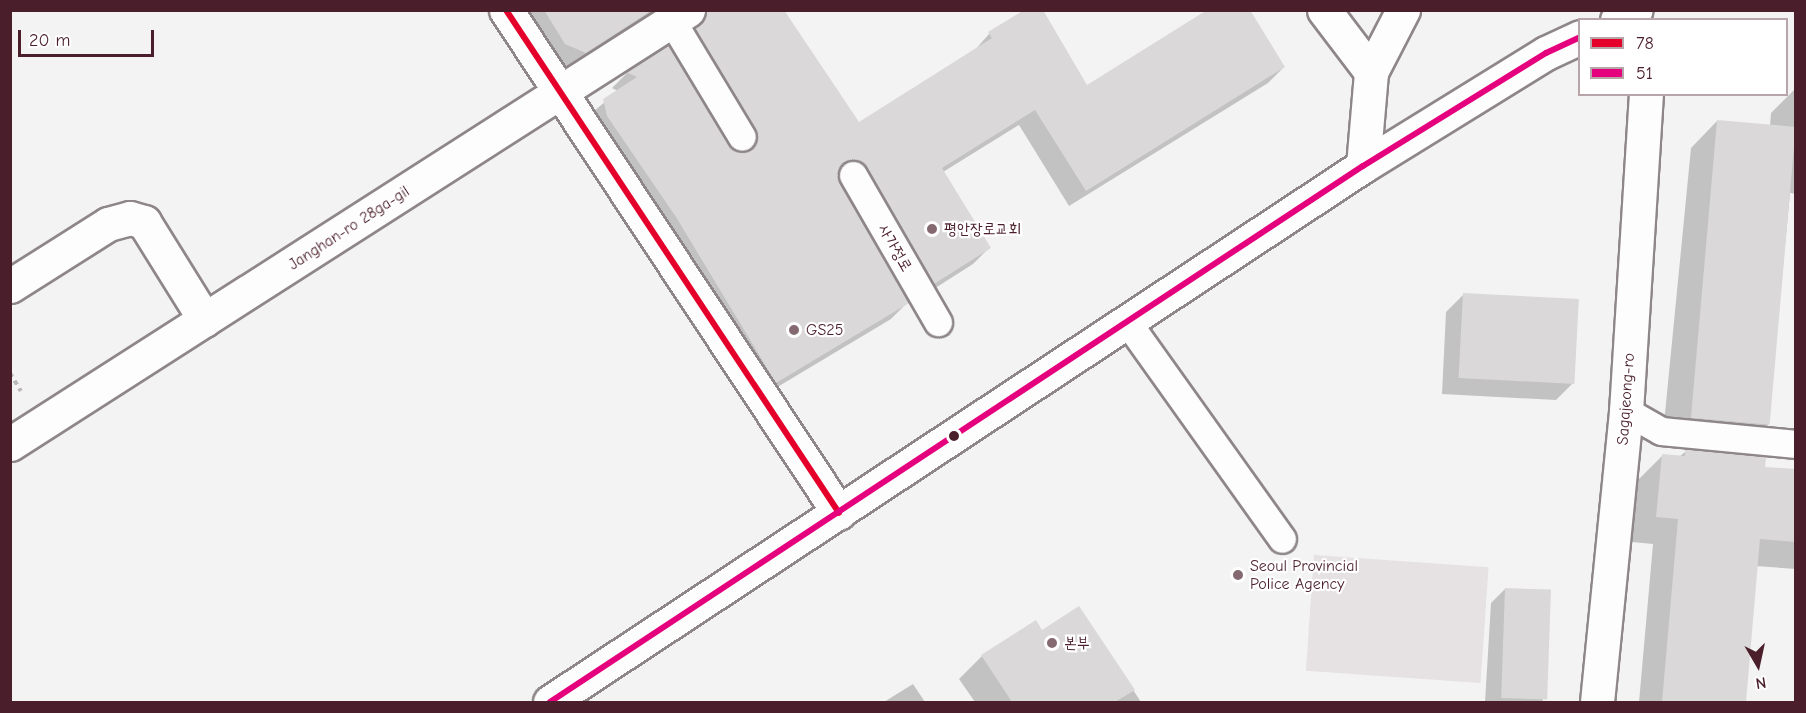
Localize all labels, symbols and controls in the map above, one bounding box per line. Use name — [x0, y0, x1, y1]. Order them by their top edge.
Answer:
scale bar — [21, 18, 158, 56]
legend — [1578, 18, 1788, 96]
text: 20 m — [29, 30, 70, 51]
text: 78 — [1636, 33, 1654, 54]
text: 51 — [1636, 63, 1653, 84]
street label: Janghan-ro 28ga-gil — [285, 182, 413, 274]
place label: 평안장로교회 — [944, 219, 1021, 239]
street label: 사가정로 — [874, 221, 916, 275]
marker: 평안장로교회 — [925, 222, 939, 236]
place label: GS25 — [806, 320, 843, 340]
marker: GS25 — [787, 323, 801, 337]
street label: Sagajeong-ro — [1613, 352, 1639, 446]
unlabelled marker — [948, 430, 960, 442]
place label: Seoul Provincial Police Agency — [1250, 556, 1358, 594]
marker: Seoul Provincial Police Agency — [1231, 568, 1245, 582]
place label: 본부 — [1064, 633, 1090, 653]
north arrow — [1728, 635, 1788, 695]
marker: 본부 — [1045, 636, 1059, 650]
text: N — [1754, 673, 1767, 692]

